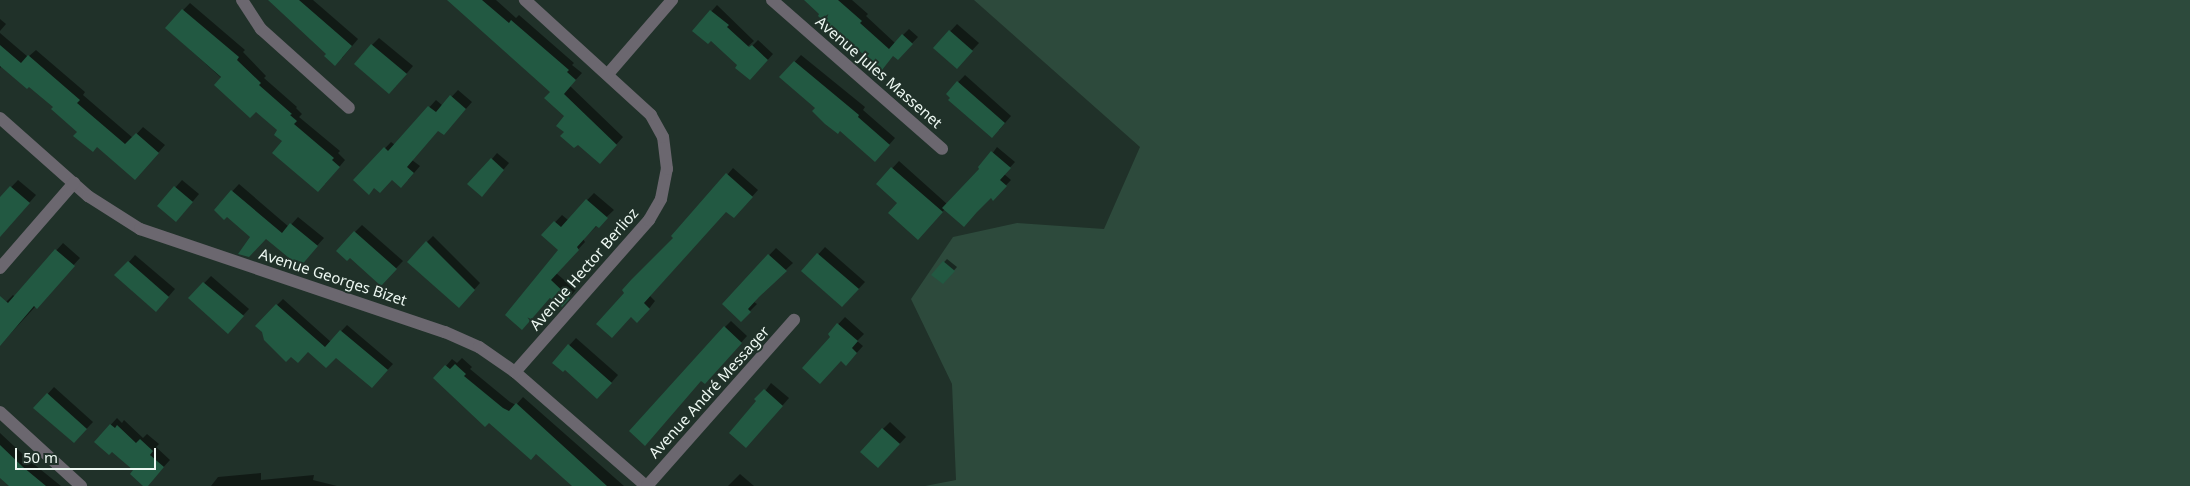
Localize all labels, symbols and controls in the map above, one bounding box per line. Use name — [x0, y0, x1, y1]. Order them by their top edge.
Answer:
street label: Avenue Jules Massenet — [812, 12, 946, 132]
street label: Avenue Hector Berlioz — [526, 204, 642, 334]
street label: Avenue Georges Bizet — [257, 245, 409, 309]
street label: Avenue André Messager — [645, 322, 773, 462]
scale bar — [18, 438, 159, 470]
text: 50 m — [23, 447, 58, 467]

